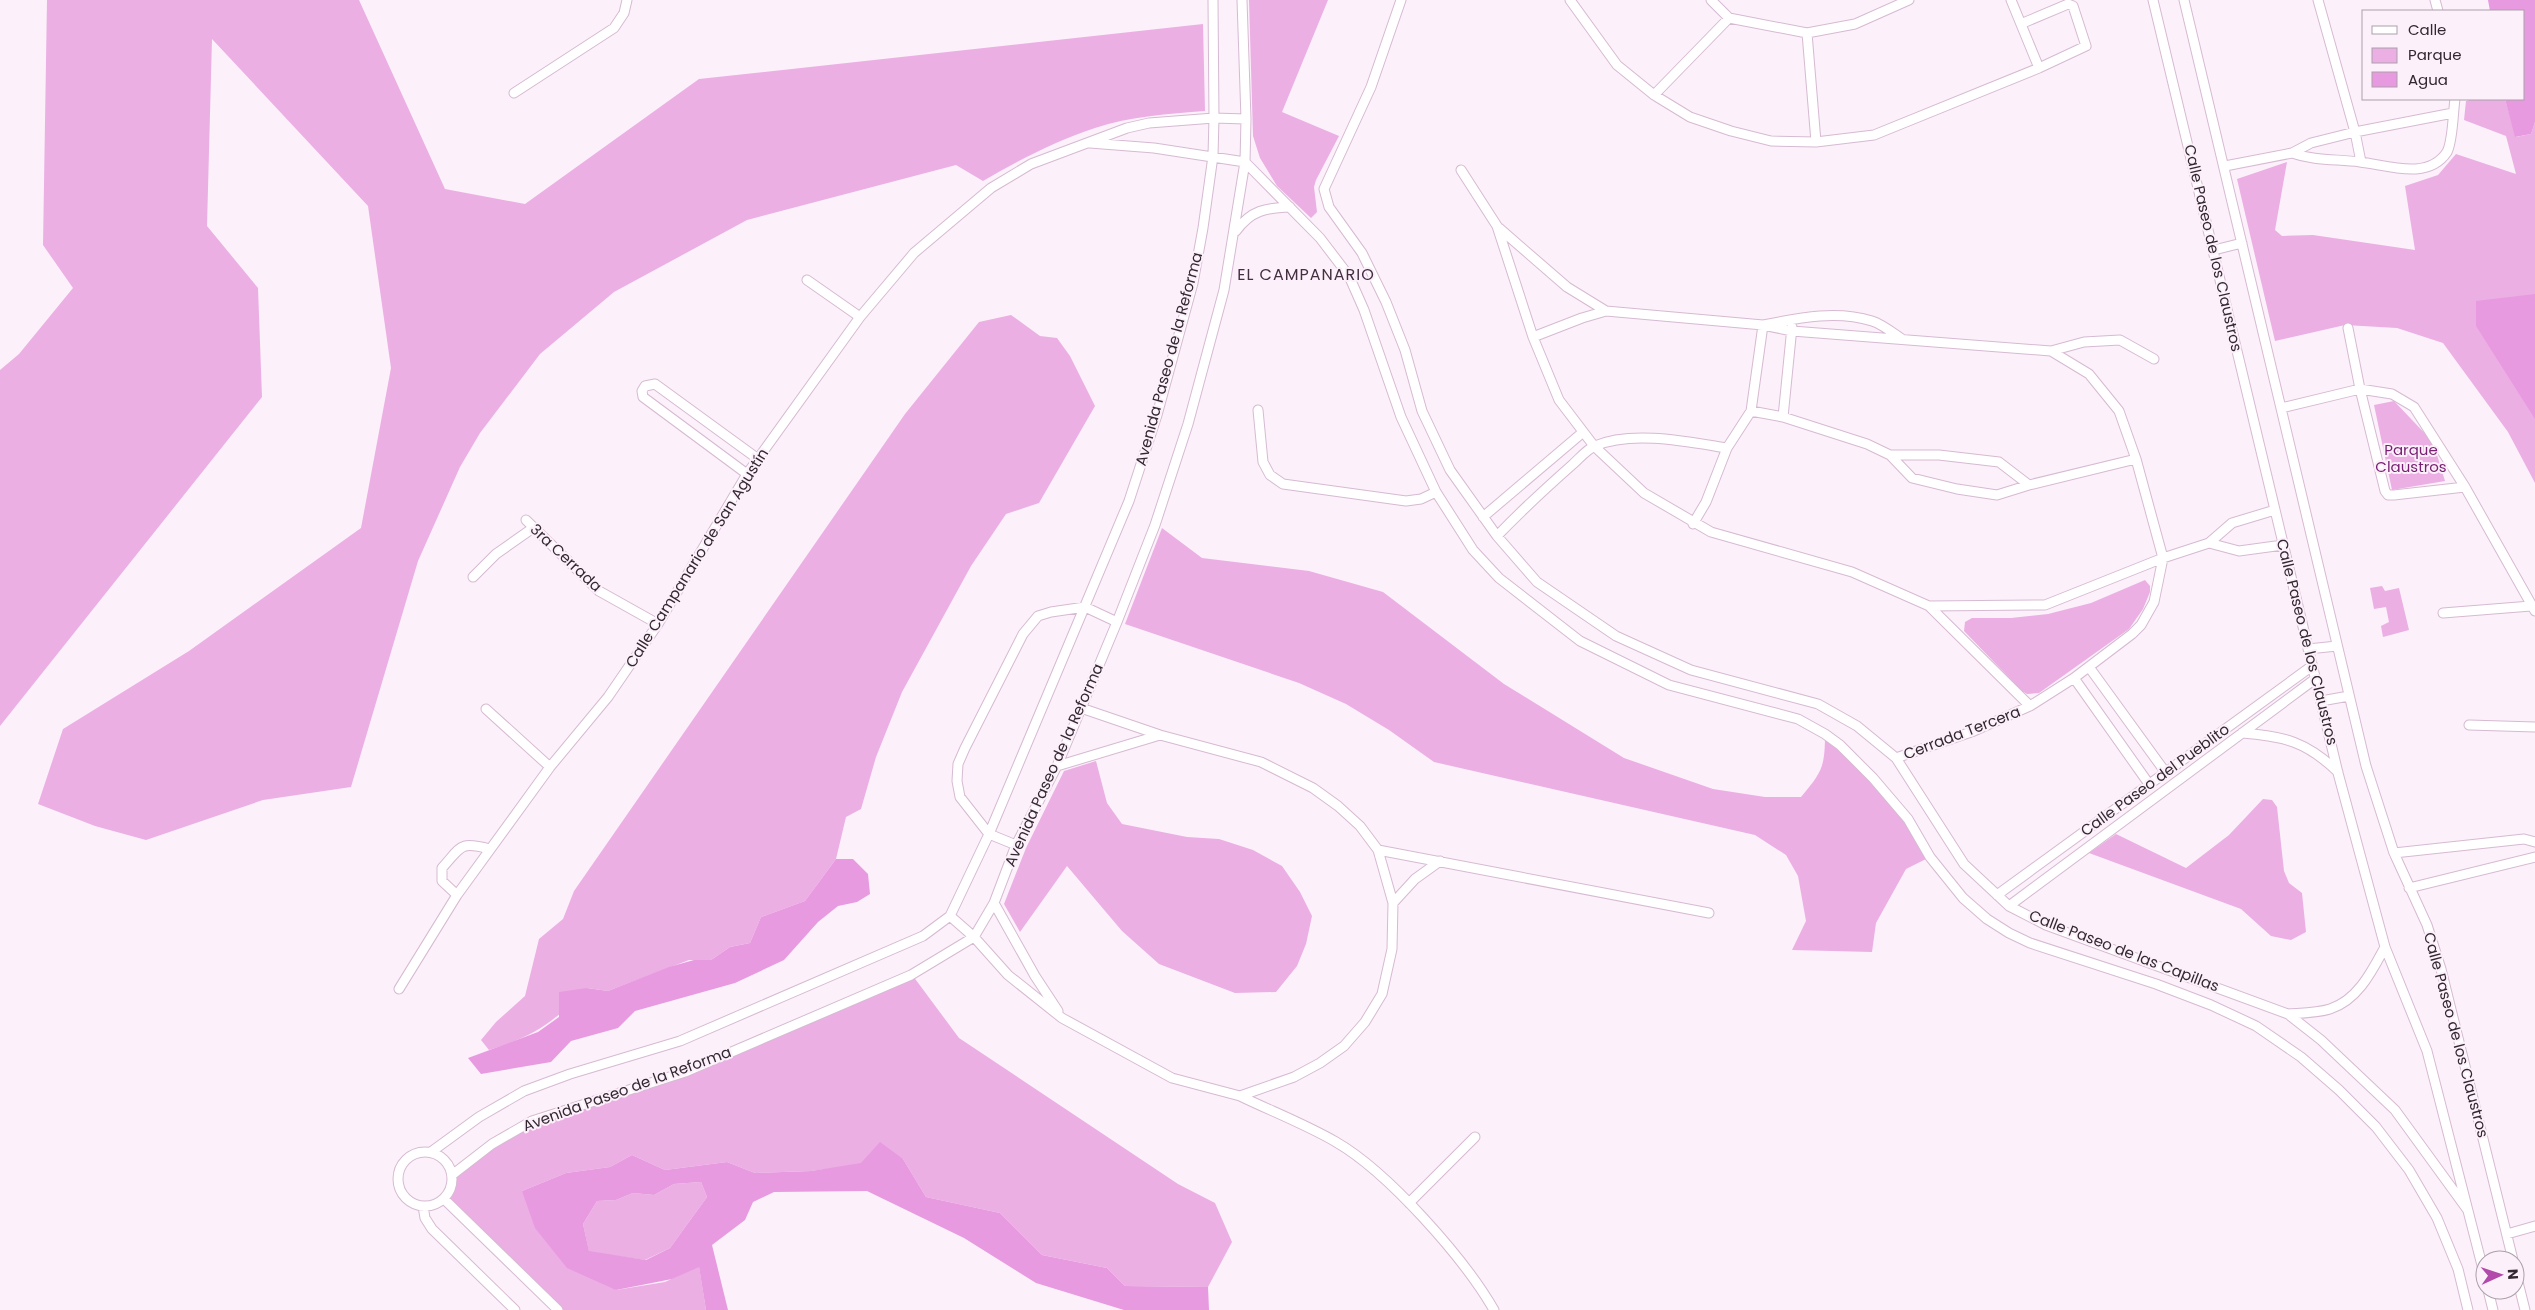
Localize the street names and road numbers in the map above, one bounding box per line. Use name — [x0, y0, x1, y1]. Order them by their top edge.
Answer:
street label: Calle Paseo de los Claustros — [2179, 142, 2248, 354]
street label: Avenida Paseo de la Reforma — [1130, 250, 1207, 468]
street label: Calle Campanario de San Agustín — [620, 444, 773, 671]
street label: 3ra Cerrada — [526, 519, 607, 596]
street label: Calle Paseo de los Claustros — [2272, 537, 2343, 747]
street label: Avenida Paseo de la Reforma — [999, 660, 1108, 870]
street label: Cerrada Tercera — [1900, 701, 2023, 764]
street label: Calle Paseo del Pueblito — [2076, 718, 2233, 841]
street label: Calle Paseo de las Capillas — [2026, 905, 2222, 997]
street label: Calle Paseo de los Claustros — [2419, 930, 2494, 1140]
street label: Avenida Paseo de la Reforma — [520, 1041, 734, 1136]

